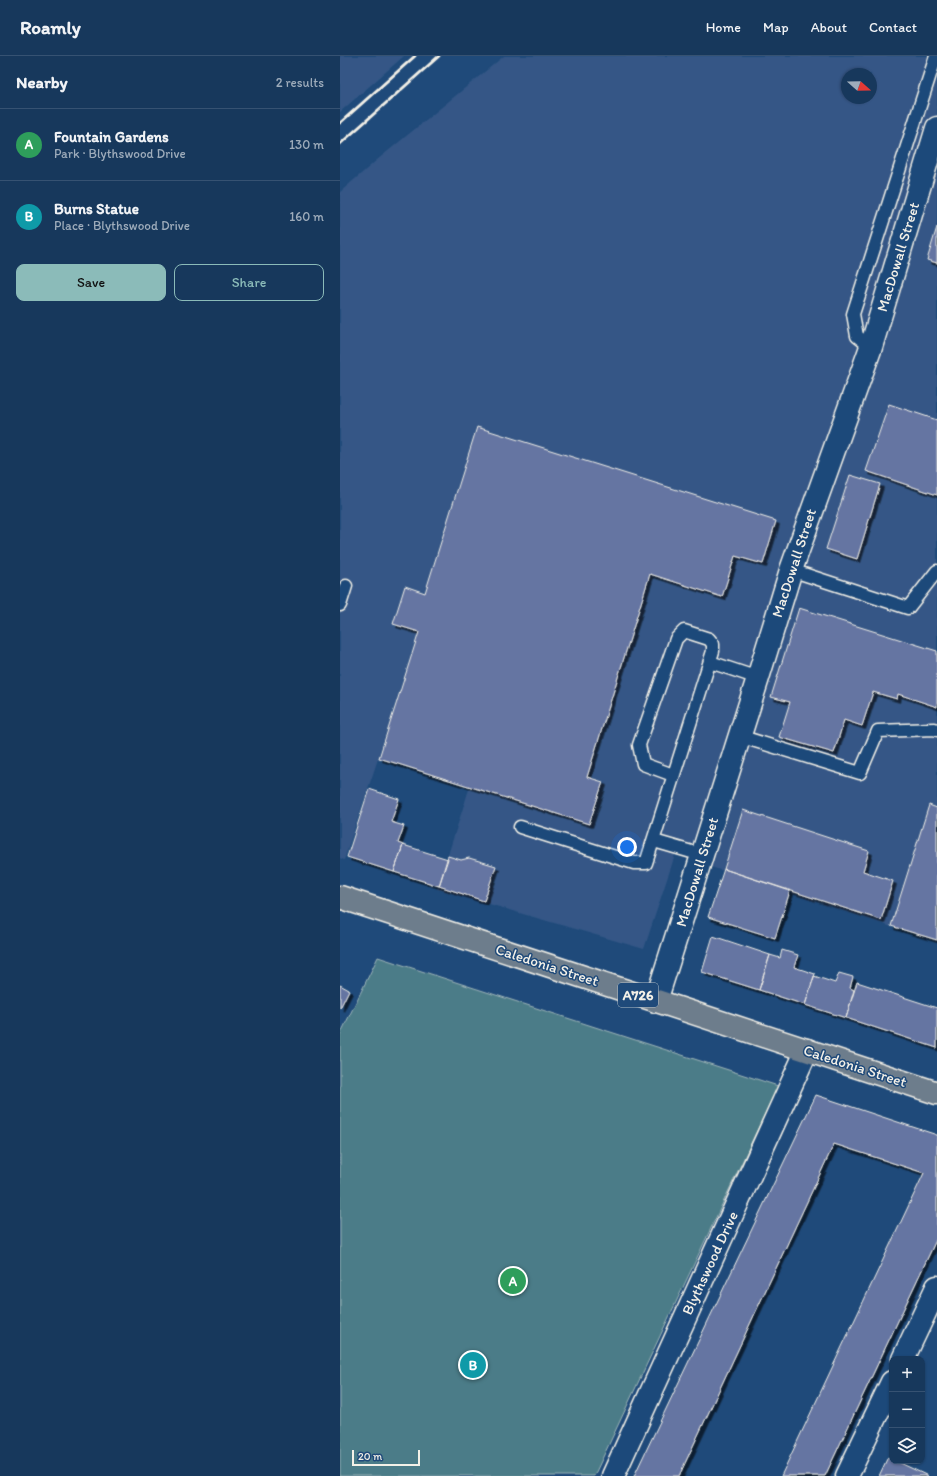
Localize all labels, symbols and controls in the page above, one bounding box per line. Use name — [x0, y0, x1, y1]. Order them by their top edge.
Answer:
text: Roamly — [20, 16, 81, 39]
text: Home — [706, 19, 741, 36]
text: Map — [763, 19, 789, 36]
text: About — [811, 19, 847, 36]
text: Contact — [869, 19, 917, 36]
north arrow — [841, 68, 877, 104]
text: Nearby — [16, 72, 68, 92]
text: 2 results — [276, 75, 324, 90]
text: Fountain Gardens — [54, 128, 169, 146]
text: A — [25, 137, 33, 152]
text: 130 m — [289, 137, 324, 152]
text: Park · Blythswood Drive — [54, 146, 186, 161]
text: Burns Statue — [54, 200, 139, 218]
street label: MacDowall Street — [873, 200, 923, 314]
text: B — [25, 209, 33, 224]
text: 160 m — [289, 209, 324, 224]
text: Place · Blythswood Drive — [54, 218, 190, 233]
button: Save — [16, 264, 166, 301]
button: Share — [174, 264, 324, 301]
street label: MacDowall Street — [768, 506, 820, 620]
street label: MacDowall Street — [672, 815, 722, 929]
your location — [617, 837, 637, 857]
street label: Caledonia Street — [493, 940, 601, 990]
road number: A726 — [618, 983, 658, 1007]
street label: Caledonia Street — [801, 1041, 909, 1091]
street label: Blythswood Drive — [678, 1208, 742, 1318]
pin: A — [500, 1266, 526, 1296]
pin: B — [460, 1350, 486, 1380]
map controls — [889, 1356, 925, 1464]
button: + — [889, 1356, 925, 1392]
button: − — [889, 1392, 925, 1428]
button: layers — [889, 1428, 925, 1464]
scale bar — [352, 1448, 420, 1467]
text: 20 m — [358, 1450, 382, 1463]

